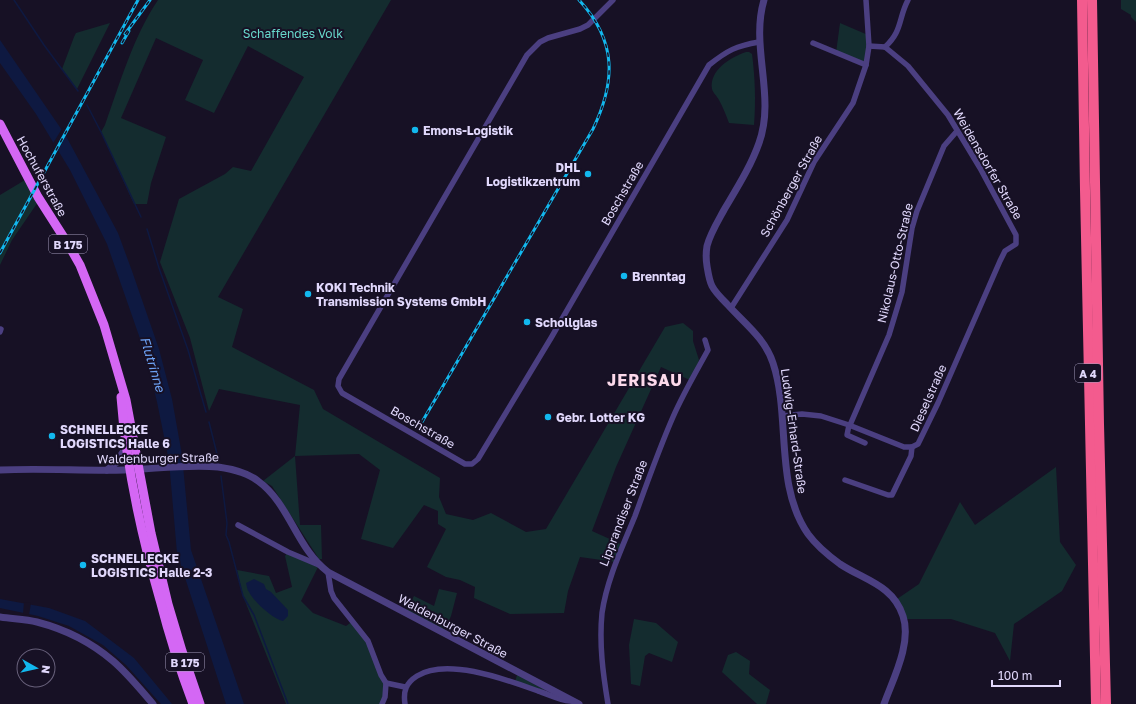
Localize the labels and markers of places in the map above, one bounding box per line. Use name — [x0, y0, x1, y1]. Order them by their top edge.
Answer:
place label: Emons-Logistik — [423, 123, 513, 138]
marker: Emons-Logistik — [410, 125, 420, 135]
place label: DHL Logistikzentrum — [486, 160, 580, 189]
marker: DHL Logistikzentrum — [583, 169, 593, 179]
place label: Brenntag — [632, 269, 686, 284]
marker: Brenntag — [619, 271, 629, 281]
place label: KOKI Technik Transmission Systems GmbH — [316, 280, 486, 309]
marker: KOKI Technik Transmission Systems GmbH — [303, 289, 313, 299]
place label: Schollglas — [535, 315, 598, 330]
marker: Schollglas — [522, 317, 532, 327]
place label: Gebr. Lotter KG — [556, 410, 645, 425]
marker: Gebr. Lotter KG — [543, 412, 553, 422]
place label: SCHNELLECKE LOGISTICS Halle 6 — [60, 422, 170, 451]
marker: SCHNELLECKE LOGISTICS Halle 6 — [47, 431, 57, 441]
place label: SCHNELLECKE LOGISTICS Halle 2-3 — [91, 551, 212, 580]
marker: SCHNELLECKE LOGISTICS Halle 2-3 — [78, 560, 88, 570]

